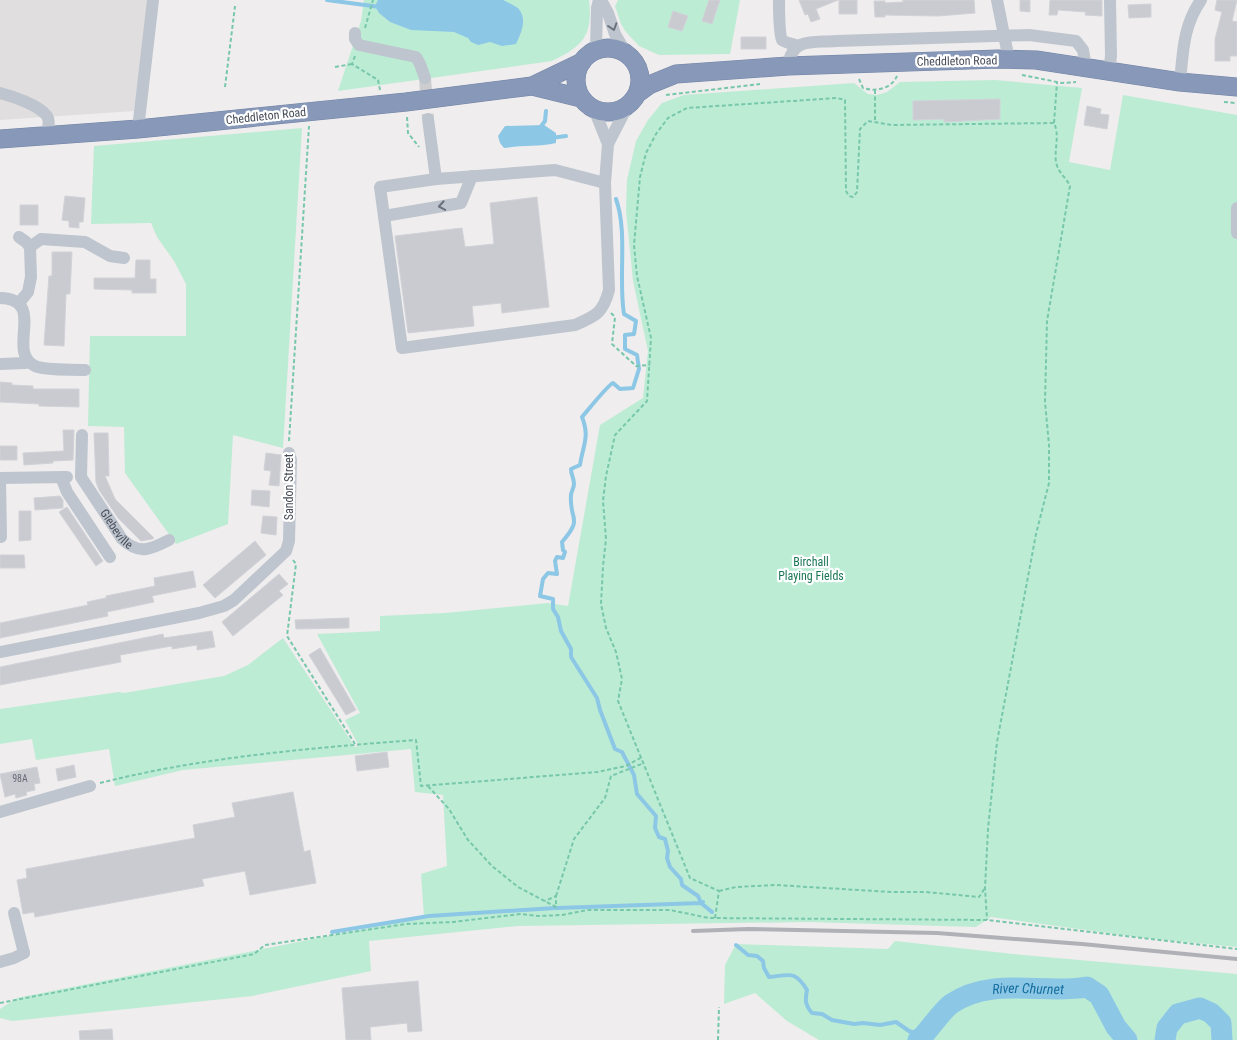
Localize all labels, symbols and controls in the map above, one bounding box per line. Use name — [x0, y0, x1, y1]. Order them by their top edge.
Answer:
one-way arrow — [607, 22, 617, 30]
street label: Cheddleton Road — [917, 53, 997, 69]
street label: Cheddleton Road — [225, 105, 307, 127]
one-way arrow — [437, 201, 446, 211]
street label: Sandon Street — [282, 453, 296, 520]
street label: Glebeville — [97, 506, 135, 552]
park label: Birchall Playing Fields — [778, 555, 844, 583]
house number: 98A — [12, 773, 28, 784]
water label: River Churnet — [991, 980, 1065, 997]

